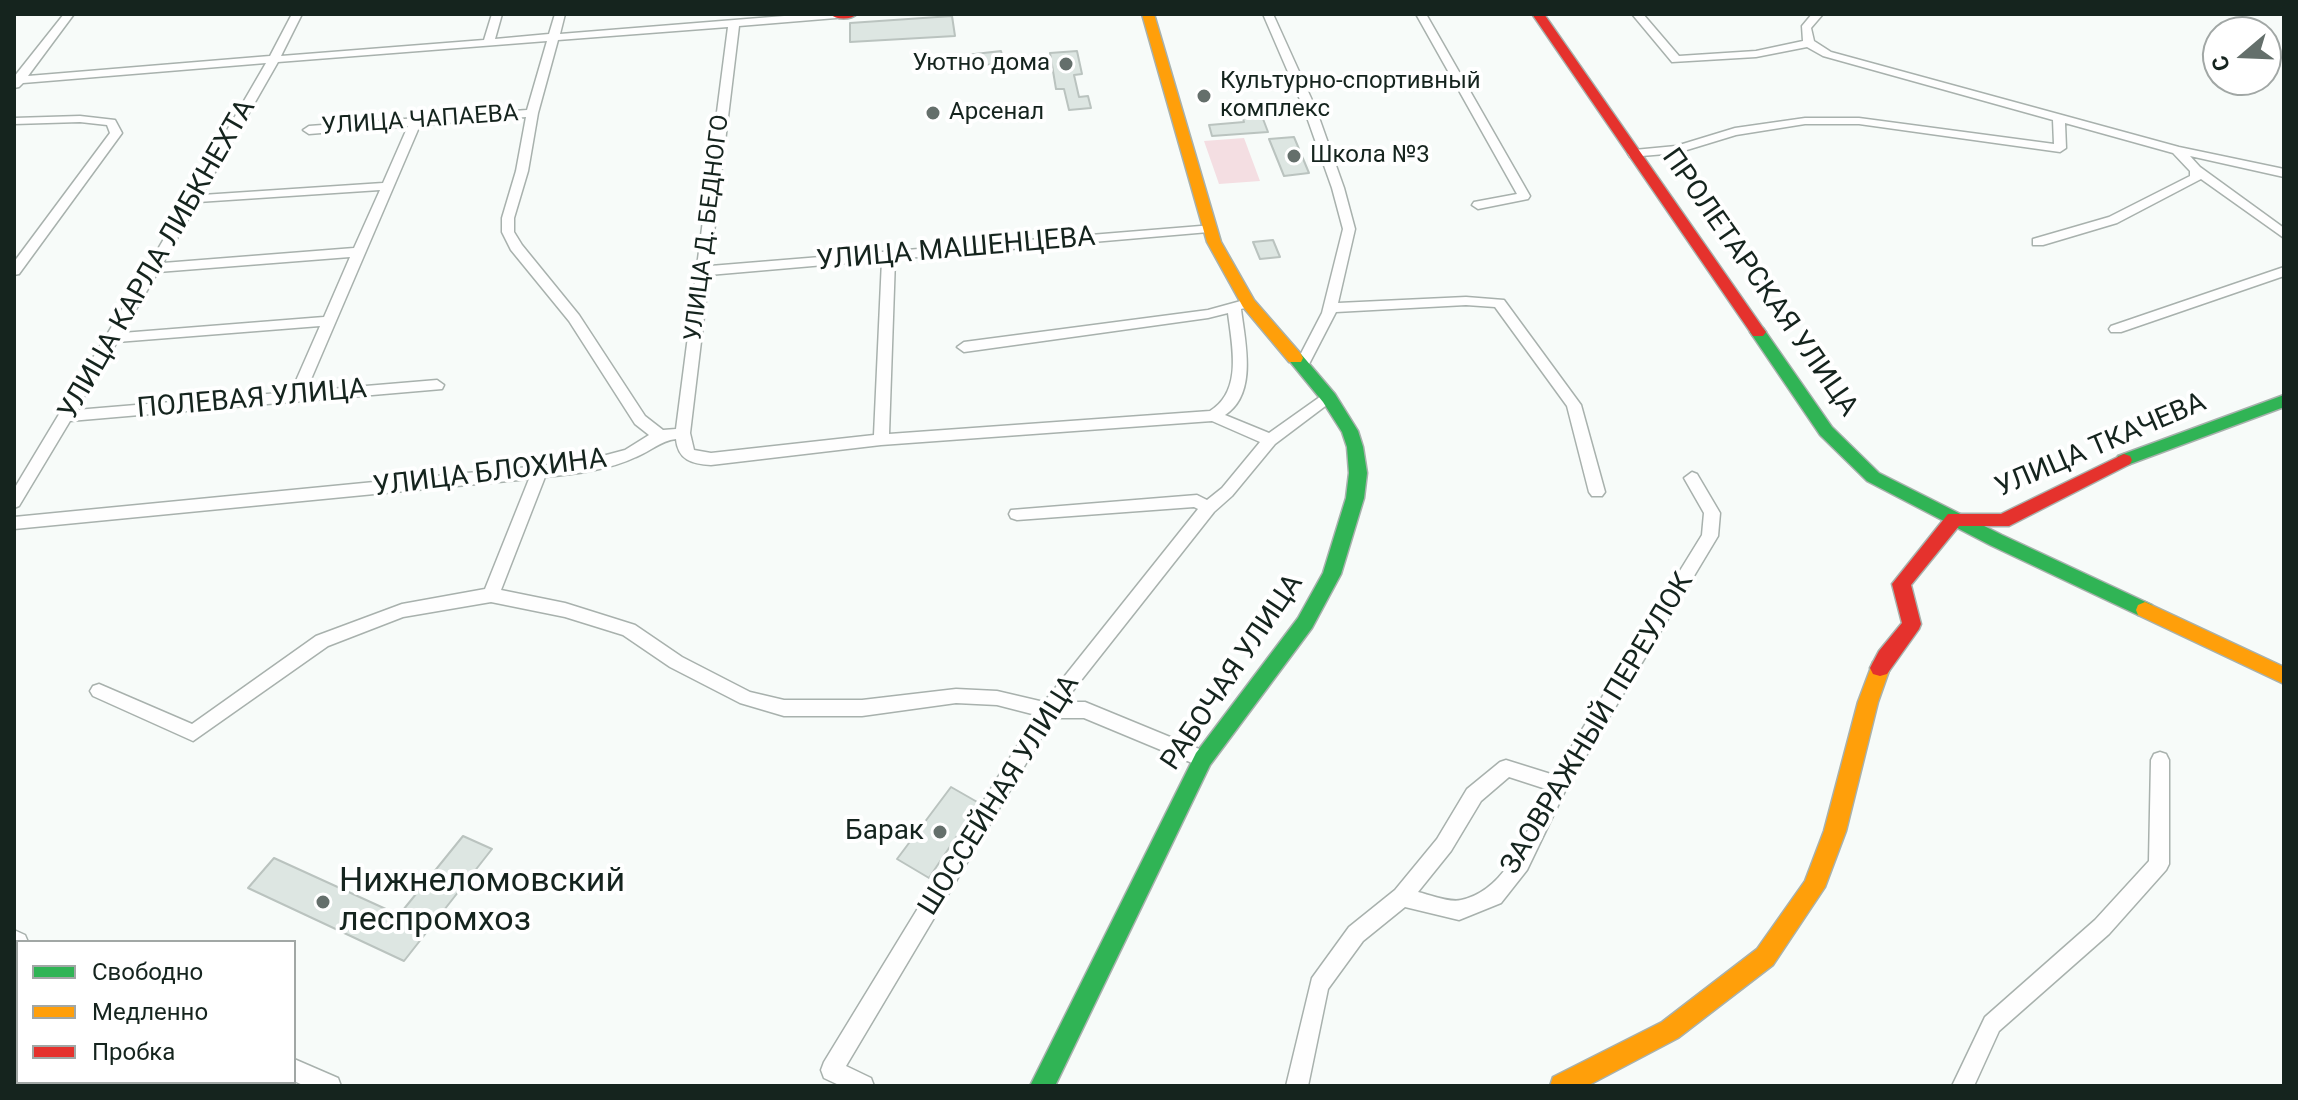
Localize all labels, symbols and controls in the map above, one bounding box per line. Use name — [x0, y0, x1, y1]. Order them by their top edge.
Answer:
north arrow — [2202, 16, 2282, 96]
place label: Уютно дома — [912, 50, 1050, 78]
text: С — [2207, 52, 2235, 74]
marker: Уютно дома — [1057, 55, 1075, 73]
place label: Культурно-спортивный комплекс — [1220, 68, 1481, 124]
marker: Культурно-спортивный комплекс — [1195, 87, 1213, 105]
street label: УЛИЦА КАРЛА ЛИБКНЕХТА — [52, 94, 264, 426]
place label: Арсенал — [949, 99, 1044, 127]
street label: УЛИЦА ЧАПАЕВА — [321, 100, 519, 142]
marker: Арсенал — [924, 104, 942, 122]
street label: УЛИЦА Д. БЕДНОГО — [680, 113, 736, 343]
place label: Школа №3 — [1310, 142, 1430, 170]
street label: ПРОЛЕТАРСКАЯ УЛИЦА — [1654, 143, 1864, 423]
marker: Школа №3 — [1285, 147, 1303, 165]
street label: УЛИЦА МАШЕНЦЕВА — [815, 221, 1097, 279]
street label: ПОЛЕВАЯ УЛИЦА — [136, 373, 368, 427]
street label: УЛИЦА ТКАЧЕВА — [1991, 386, 2211, 506]
street label: УЛИЦА БЛОХИНА — [371, 443, 609, 505]
street label: ЗАОВРАЖНЫЙ ПЕРЕУЛОК — [1495, 567, 1701, 881]
street label: РАБОЧАЯ УЛИЦА — [1155, 569, 1311, 777]
street label: ШОССЕЙНАЯ УЛИЦА — [912, 670, 1088, 922]
place label: Барак — [845, 815, 924, 849]
marker: Барак — [931, 823, 949, 841]
place label: Нижнеломовский леспромхоз — [339, 862, 625, 942]
marker: Нижнеломовский леспромхоз — [314, 893, 332, 911]
legend — [16, 940, 296, 1084]
text: Свободно — [92, 958, 203, 986]
text: Медленно — [92, 998, 208, 1026]
text: Пробка — [92, 1038, 175, 1066]

